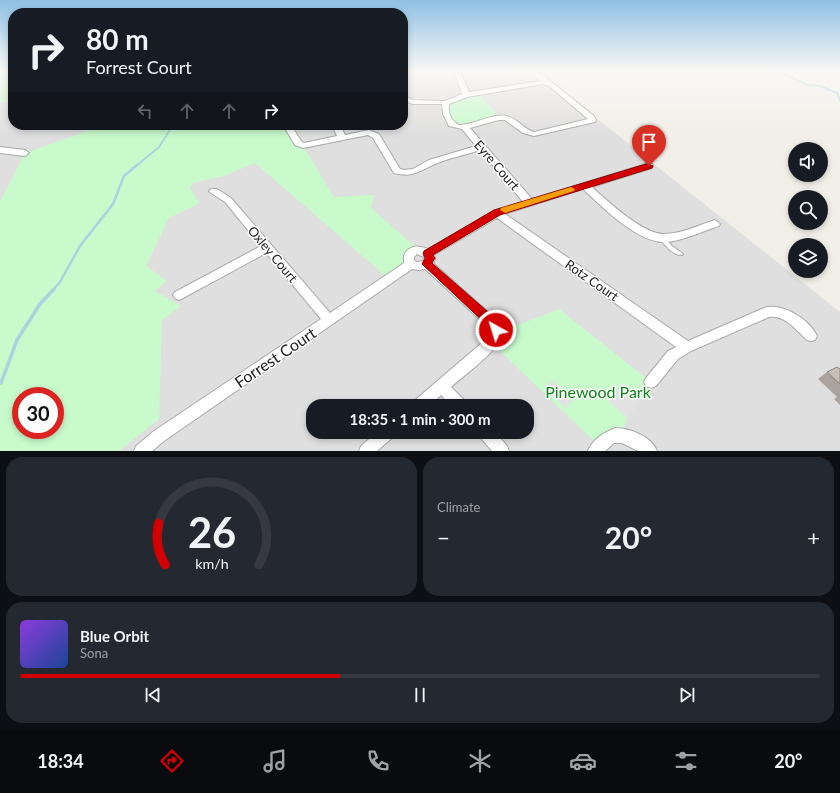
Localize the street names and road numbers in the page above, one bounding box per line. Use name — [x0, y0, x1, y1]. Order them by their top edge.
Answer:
street label: Eyre Court — [471, 137, 523, 194]
street label: Oxley Court — [245, 223, 301, 286]
street label: Rotz Court — [562, 256, 622, 304]
street label: Forrest Court — [231, 323, 320, 391]

